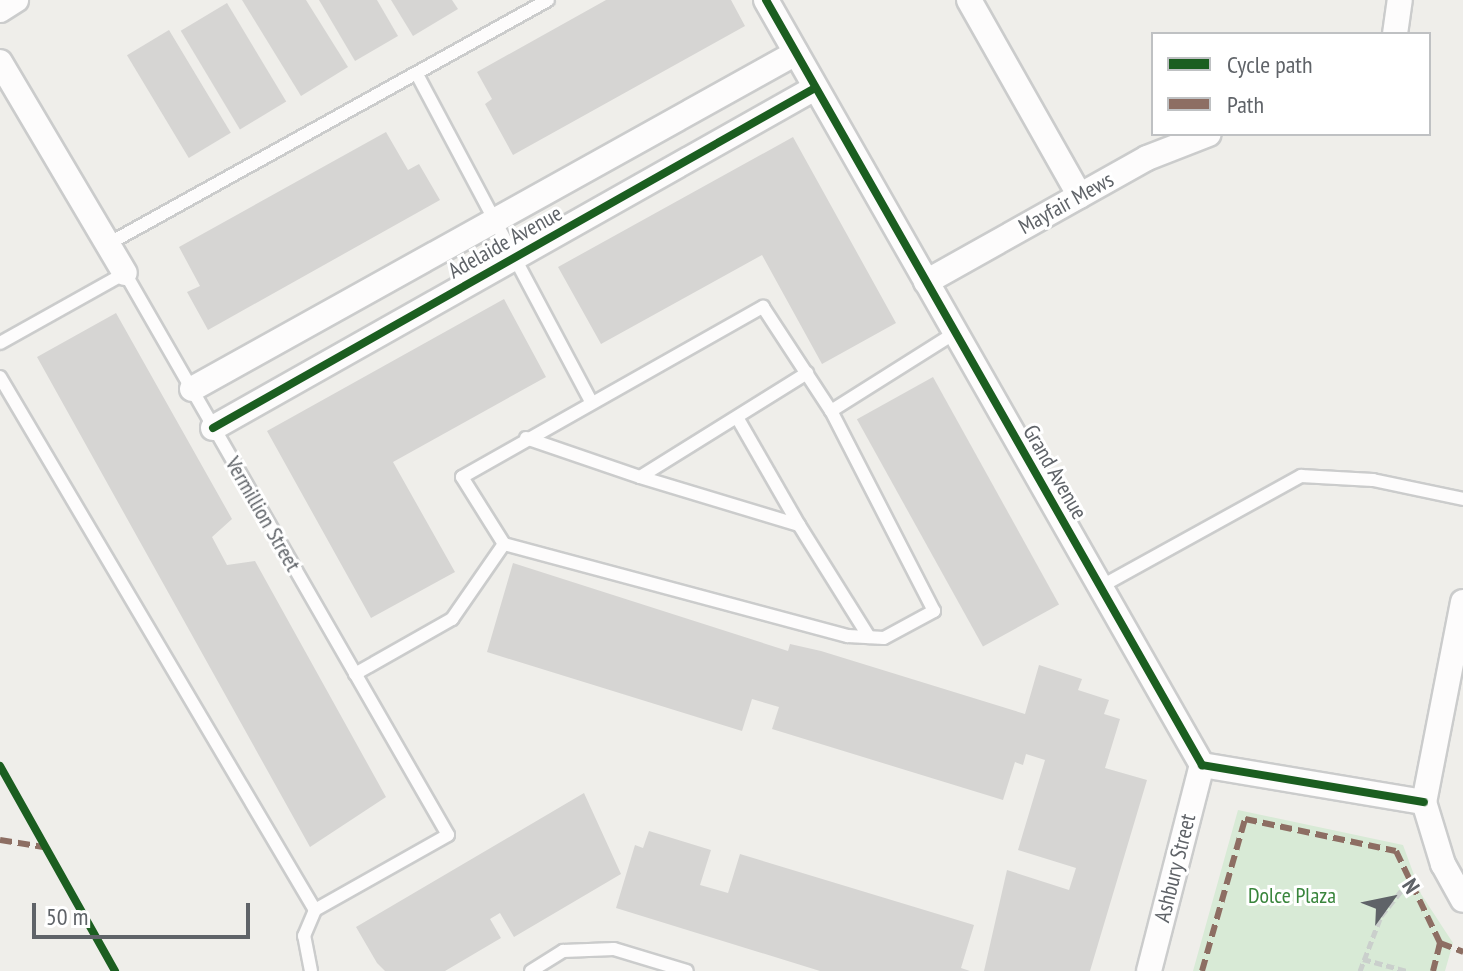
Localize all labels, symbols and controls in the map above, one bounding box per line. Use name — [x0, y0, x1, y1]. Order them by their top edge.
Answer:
legend — [1151, 32, 1431, 136]
text: Cycle path — [1227, 49, 1313, 80]
text: Path — [1227, 89, 1264, 120]
street label: Mayfair Mews — [1014, 166, 1118, 240]
street label: Adelaide Avenue — [443, 200, 567, 284]
street label: Grand Avenue — [1017, 420, 1093, 524]
street label: Vermillion Street — [220, 452, 306, 576]
street label: Ashbury Street — [1149, 811, 1201, 925]
north arrow — [1351, 859, 1431, 939]
text: N — [1396, 873, 1426, 899]
park label: Dolce Plaza — [1248, 883, 1336, 909]
scale bar — [36, 887, 254, 937]
text: 50 m — [46, 901, 88, 932]

